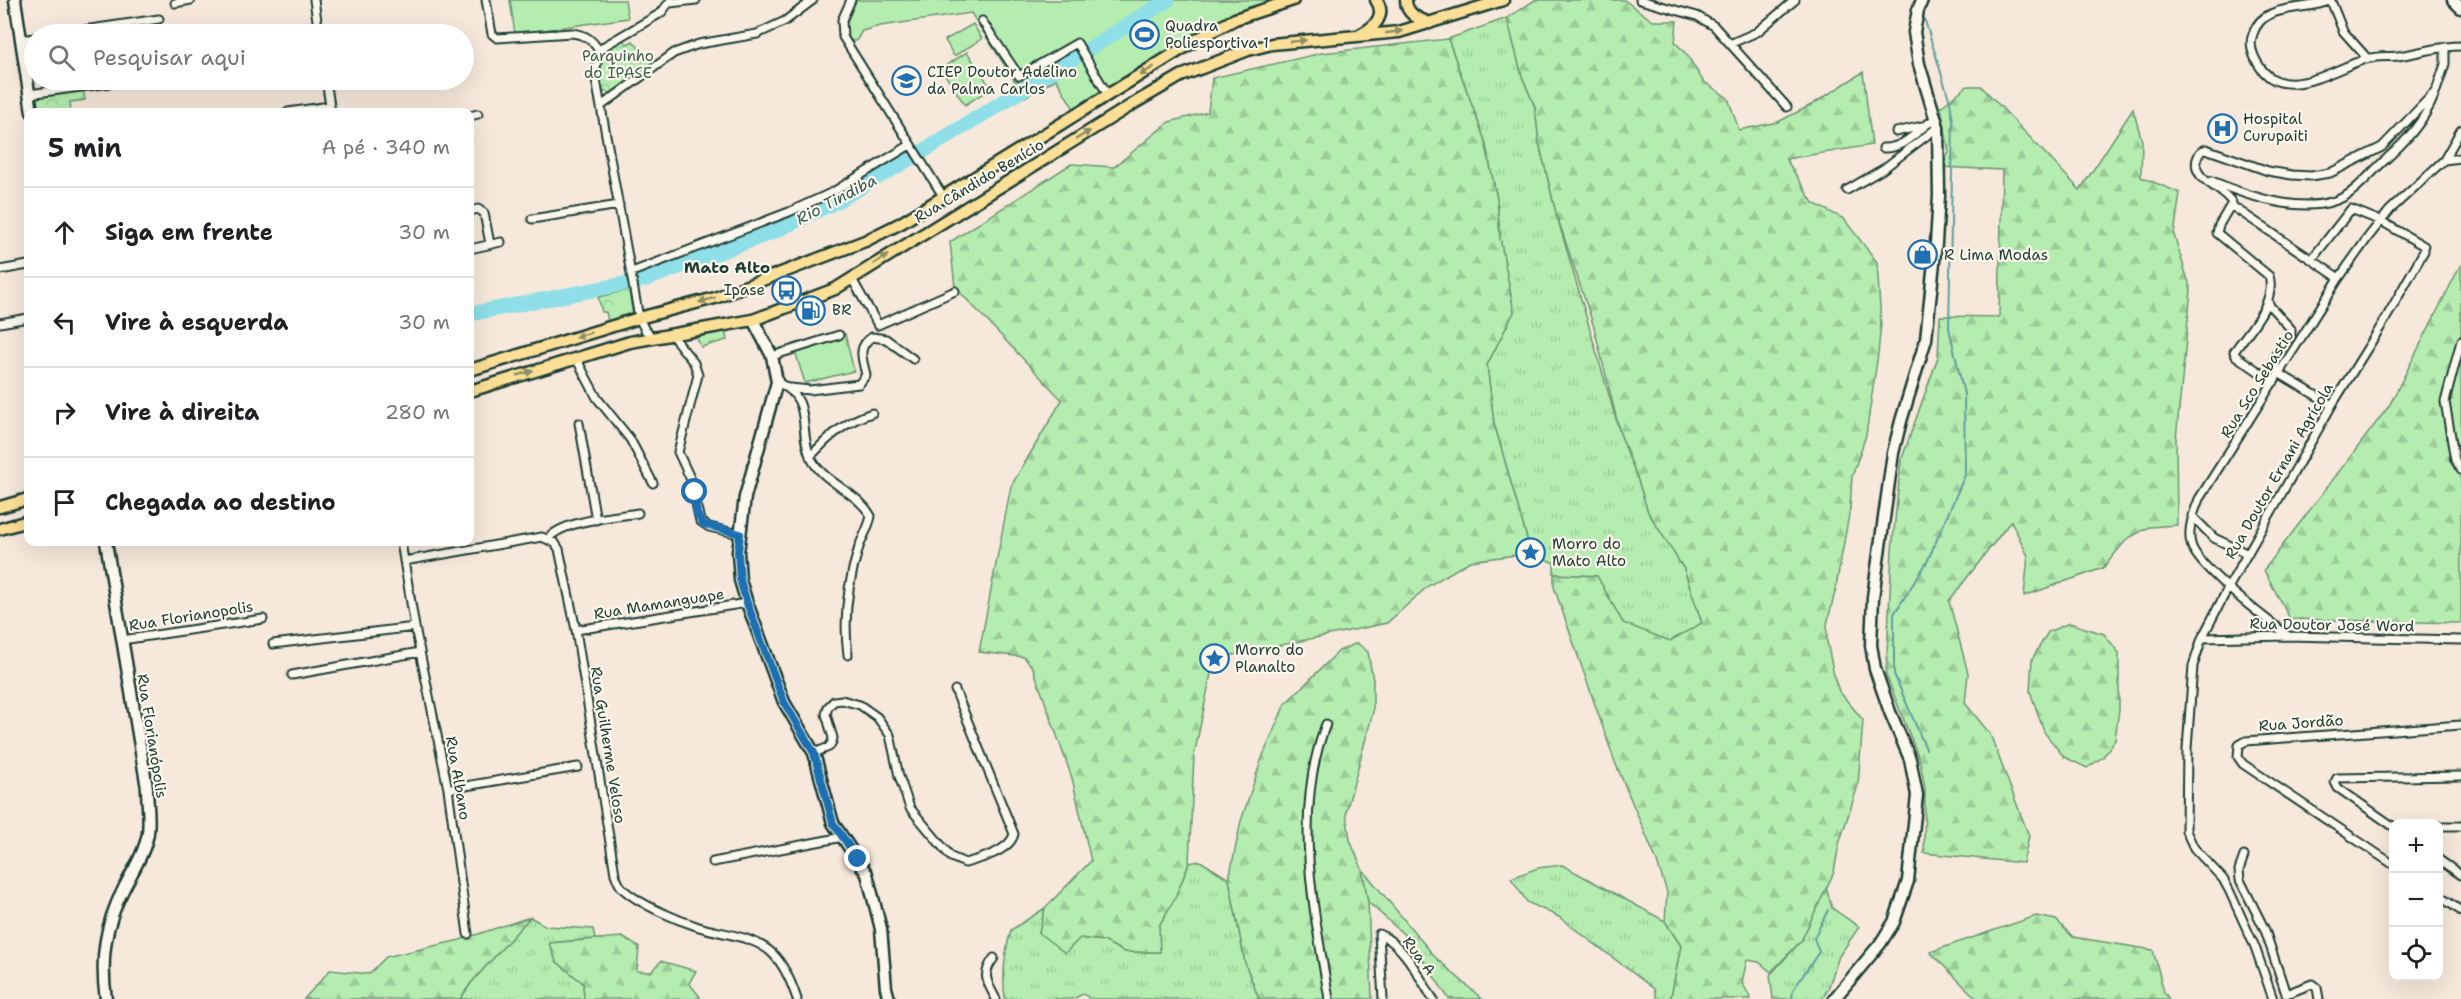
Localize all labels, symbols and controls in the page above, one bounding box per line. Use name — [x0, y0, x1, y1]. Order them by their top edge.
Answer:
place label: Quadra Poliesportiva 1 — [1165, 16, 1269, 53]
sports icon: Quadra Poliesportiva 1 — [1128, 19, 1160, 51]
search box — [24, 24, 474, 90]
one-way arrow — [1385, 27, 1404, 37]
one-way arrow — [1288, 36, 1307, 46]
icon: search — [45, 41, 78, 74]
text: Pesquisar aqui — [93, 43, 246, 72]
park label: Parquinho do IPASE — [582, 46, 654, 83]
place label: CIEP Doutor Adelino da Palma Carlos — [927, 62, 1077, 99]
school or university icon: CIEP Doutor Adelino da Palma Carlos — [890, 65, 922, 97]
one-way arrow — [1139, 65, 1155, 76]
place label: Hospital Curupaiti — [2243, 109, 2308, 146]
hospital icon: Hospital Curupaiti — [2206, 112, 2238, 144]
one-way arrow — [1075, 129, 1091, 140]
text: 5 min — [48, 130, 122, 165]
text: A pé · 340 m — [322, 134, 450, 160]
street label: Rua Cândido Benício — [910, 134, 1048, 228]
water label: Rio Tindiba — [792, 169, 880, 229]
icon: ahead — [48, 216, 81, 249]
text: Siga em frente — [105, 218, 273, 247]
text: 30 m — [398, 219, 450, 245]
shop icon: R Lima Modas — [1907, 239, 1939, 271]
place label: R Lima Modas — [1944, 245, 2048, 265]
one-way arrow — [873, 254, 889, 265]
district label: Mato Alto — [684, 257, 770, 278]
bus stop icon: Ipase — [770, 274, 802, 306]
place label: Ipase — [724, 280, 765, 300]
fuel station icon: BR — [795, 294, 827, 326]
one-way arrow — [698, 296, 716, 305]
place label: BR — [832, 300, 852, 320]
icon: left — [48, 306, 81, 339]
text: Vire à esquerda — [105, 308, 288, 337]
text: 30 m — [398, 309, 450, 335]
street label: Rua Sco Sebastio — [2216, 326, 2298, 442]
one-way arrow — [574, 331, 592, 340]
one-way arrow — [516, 368, 534, 378]
street label: Rua Doutor Ernani Agrícola — [2220, 379, 2338, 563]
icon: right — [48, 396, 81, 429]
text: Vire à direita — [105, 398, 259, 427]
text: 280 m — [385, 399, 450, 425]
route start — [681, 478, 707, 504]
icon: arrive — [48, 486, 81, 519]
text: Chegada ao destino — [105, 488, 336, 517]
place label: Morro do Mato Alto — [1552, 534, 1626, 571]
place icon: Morro do Mato Alto — [1515, 537, 1547, 569]
street label: Rua Mamanguape — [592, 584, 726, 624]
street label: Rua Florianopolis — [127, 596, 255, 636]
street label: Rua Doutor José Word — [2249, 614, 2415, 636]
place label: Morro do Planalto — [1235, 640, 1304, 677]
place icon: Morro do Planalto — [1198, 643, 1230, 675]
street label: Rua Guilherme Veloso — [586, 665, 630, 825]
street label: Rua Florianópolis — [132, 672, 172, 800]
street label: Rua Jordão — [2258, 710, 2344, 736]
street label: Rua Albano — [441, 735, 475, 821]
map controls — [2389, 819, 2443, 981]
button: + — [2389, 819, 2443, 873]
route end — [844, 845, 870, 871]
button: − — [2389, 873, 2443, 927]
button: locate — [2389, 927, 2443, 981]
street label: Rua A — [1398, 932, 1440, 980]

